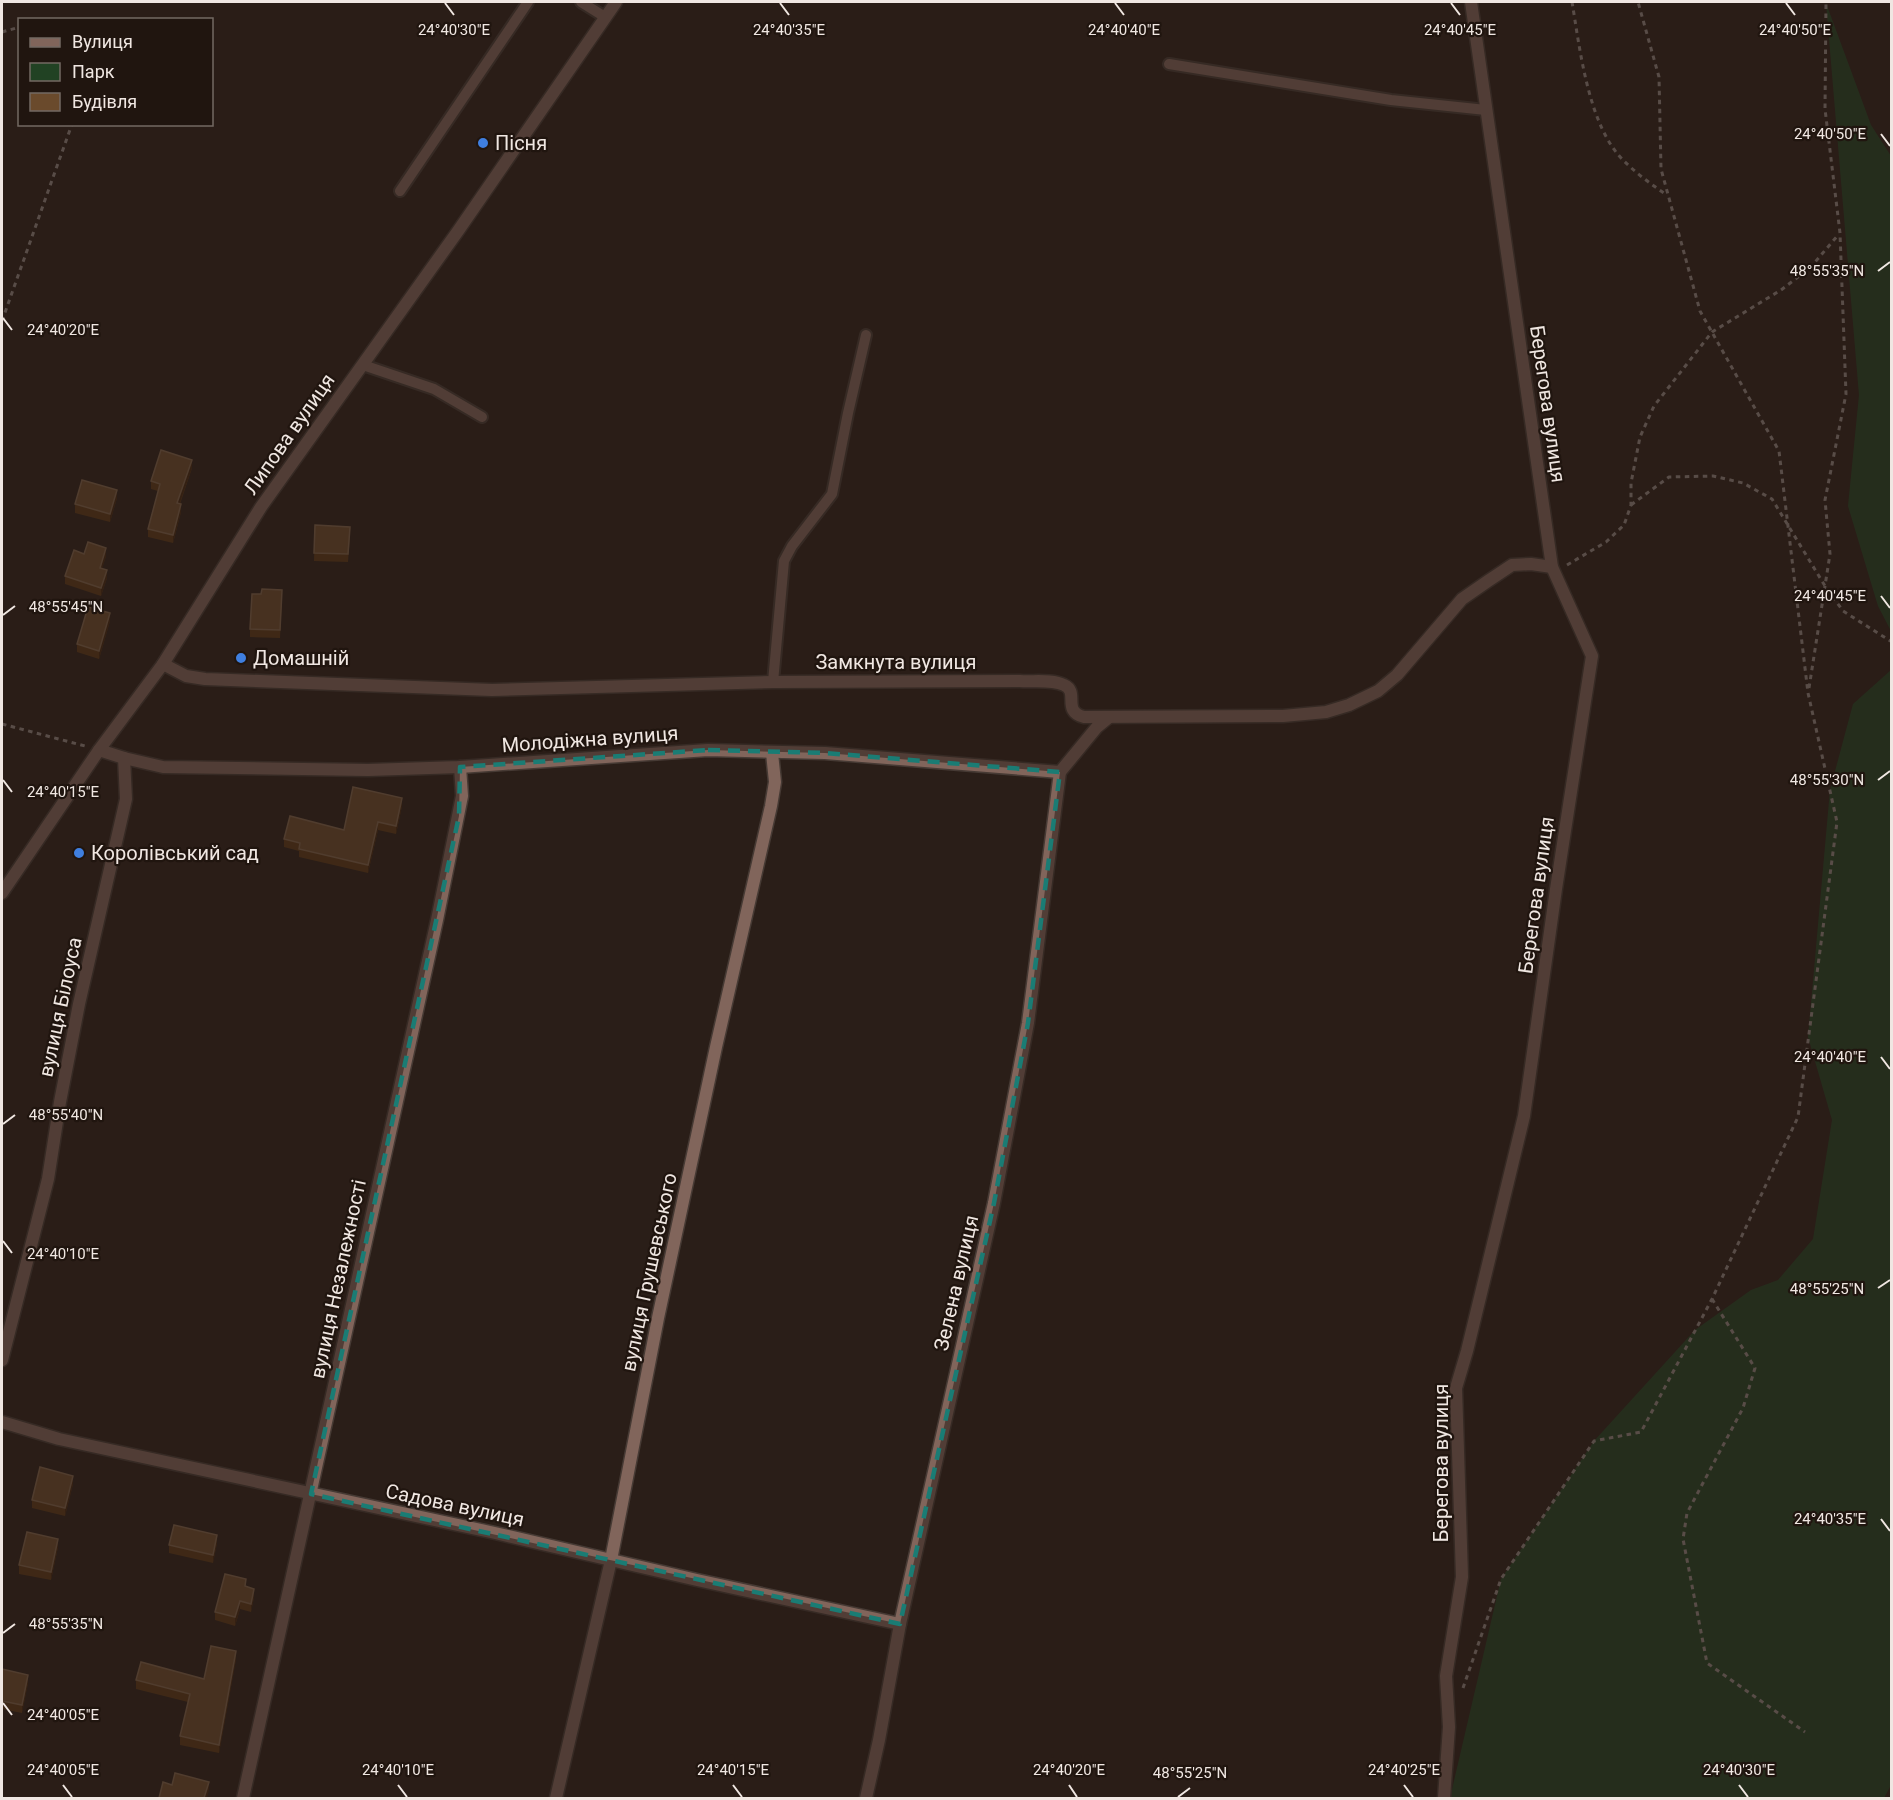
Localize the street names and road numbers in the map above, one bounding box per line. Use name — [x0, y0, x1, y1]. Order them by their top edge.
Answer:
street label: Берегова вулиця — [1525, 324, 1571, 484]
street label: Липова вулиця — [238, 369, 340, 499]
street label: Замкнута вулиця — [815, 650, 977, 674]
street label: Молодіжна вулиця — [501, 721, 679, 757]
street label: Берегова вулиця — [1513, 815, 1559, 975]
street label: вулиця Білоуса — [33, 935, 87, 1079]
street label: вулиця Грушевського — [616, 1171, 682, 1373]
street label: вулиця Незалежності — [305, 1177, 371, 1381]
street label: Зелена вулиця — [929, 1213, 983, 1353]
street label: Берегова вулиця — [1429, 1384, 1453, 1542]
street label: Садова вулиця — [383, 1479, 527, 1531]

